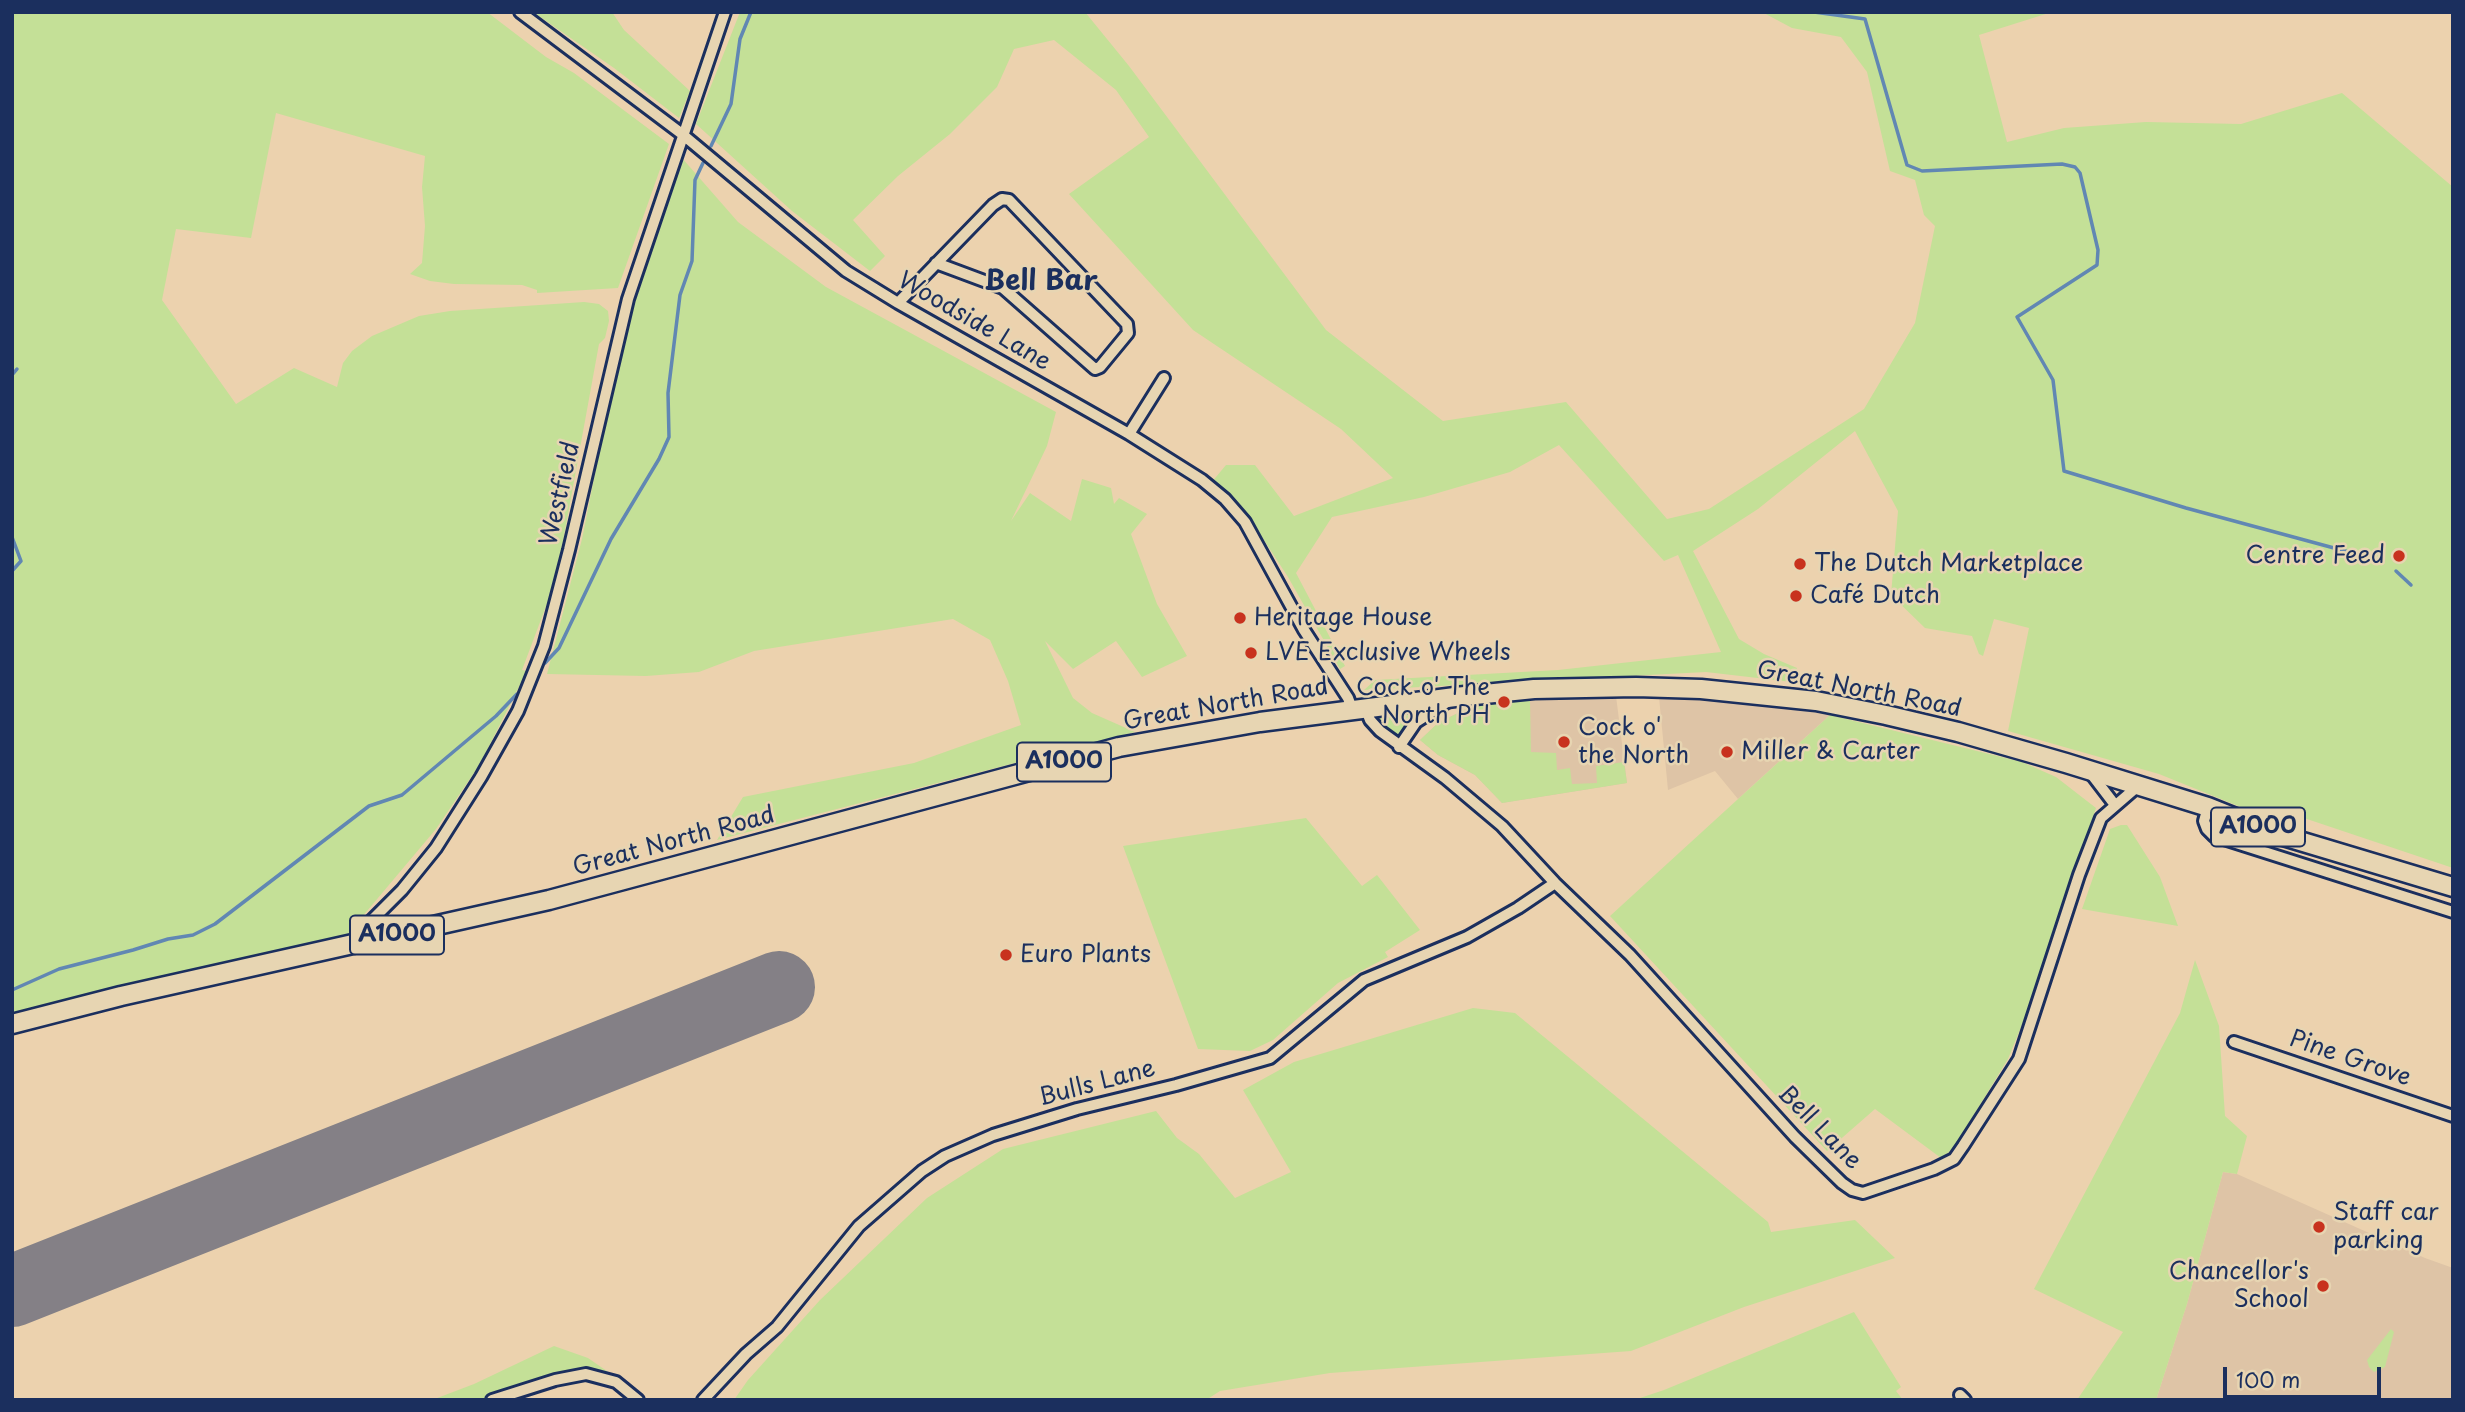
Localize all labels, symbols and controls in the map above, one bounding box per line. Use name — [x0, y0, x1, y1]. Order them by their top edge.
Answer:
district label: Bell Bar — [984, 265, 1098, 299]
street label: Woodside Lane — [892, 267, 1056, 377]
street label: Westfield — [535, 439, 587, 549]
place label: Centre Feed — [2246, 542, 2385, 570]
marker: Centre Feed — [2391, 548, 2407, 564]
place label: The Dutch Marketplace — [1814, 550, 2083, 578]
marker: The Dutch Marketplace — [1792, 556, 1808, 572]
place label: Café Dutch — [1810, 582, 1940, 610]
marker: Café Dutch — [1788, 588, 1804, 604]
place label: Heritage House — [1254, 604, 1432, 632]
marker: Heritage House — [1232, 610, 1248, 626]
place label: LVE Exclusive Wheels — [1265, 639, 1511, 667]
marker: LVE Exclusive Wheels — [1243, 645, 1259, 661]
street label: Great North Road — [1754, 656, 1964, 724]
street label: Great North Road — [1121, 673, 1331, 737]
place label: Cock o' The North PH — [1356, 674, 1490, 730]
marker: Cock o' The North PH — [1496, 694, 1512, 710]
place label: Cock o' the North — [1578, 714, 1689, 770]
marker: Cock o' the North — [1556, 734, 1572, 750]
place label: Miller & Carter — [1741, 738, 1920, 766]
road number: A1000 — [1017, 742, 1111, 782]
marker: Miller & Carter — [1719, 744, 1735, 760]
street label: Great North Road — [570, 801, 778, 883]
road number: A1000 — [2211, 807, 2305, 846]
road number: A1000 — [350, 916, 444, 954]
place label: Euro Plants — [1020, 941, 1151, 969]
marker: Euro Plants — [998, 947, 1014, 963]
street label: Pine Grove — [2285, 1025, 2415, 1093]
street label: Bulls Lane — [1035, 1055, 1159, 1113]
street label: Bell Lane — [1771, 1080, 1867, 1176]
place label: Staff car parking — [2333, 1199, 2439, 1255]
marker: Staff car parking — [2311, 1219, 2327, 1235]
place label: Chancellor's School — [2169, 1258, 2309, 1314]
marker: Chancellor's School — [2315, 1278, 2331, 1294]
scale bar — [2227, 1352, 2384, 1396]
text: 100 m — [2236, 1363, 2300, 1395]

